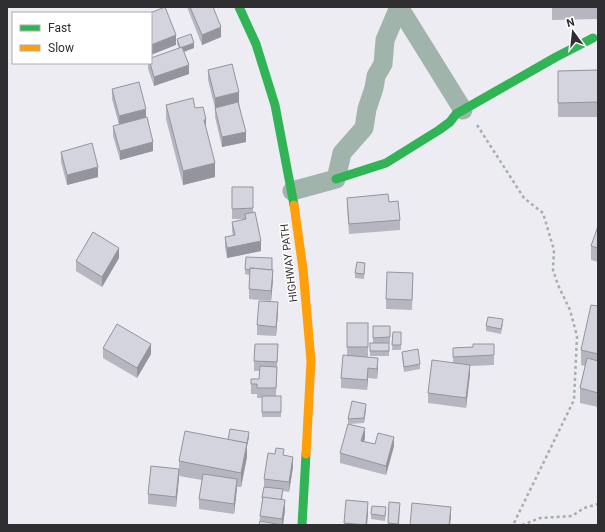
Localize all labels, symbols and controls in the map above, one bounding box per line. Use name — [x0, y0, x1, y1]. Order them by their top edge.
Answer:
legend — [12, 12, 152, 64]
north arrow — [553, 12, 593, 52]
text: N — [565, 15, 576, 30]
text: Fast — [48, 21, 71, 35]
text: Slow — [48, 41, 74, 55]
street label: HIGHWAY PATH — [278, 223, 300, 303]

